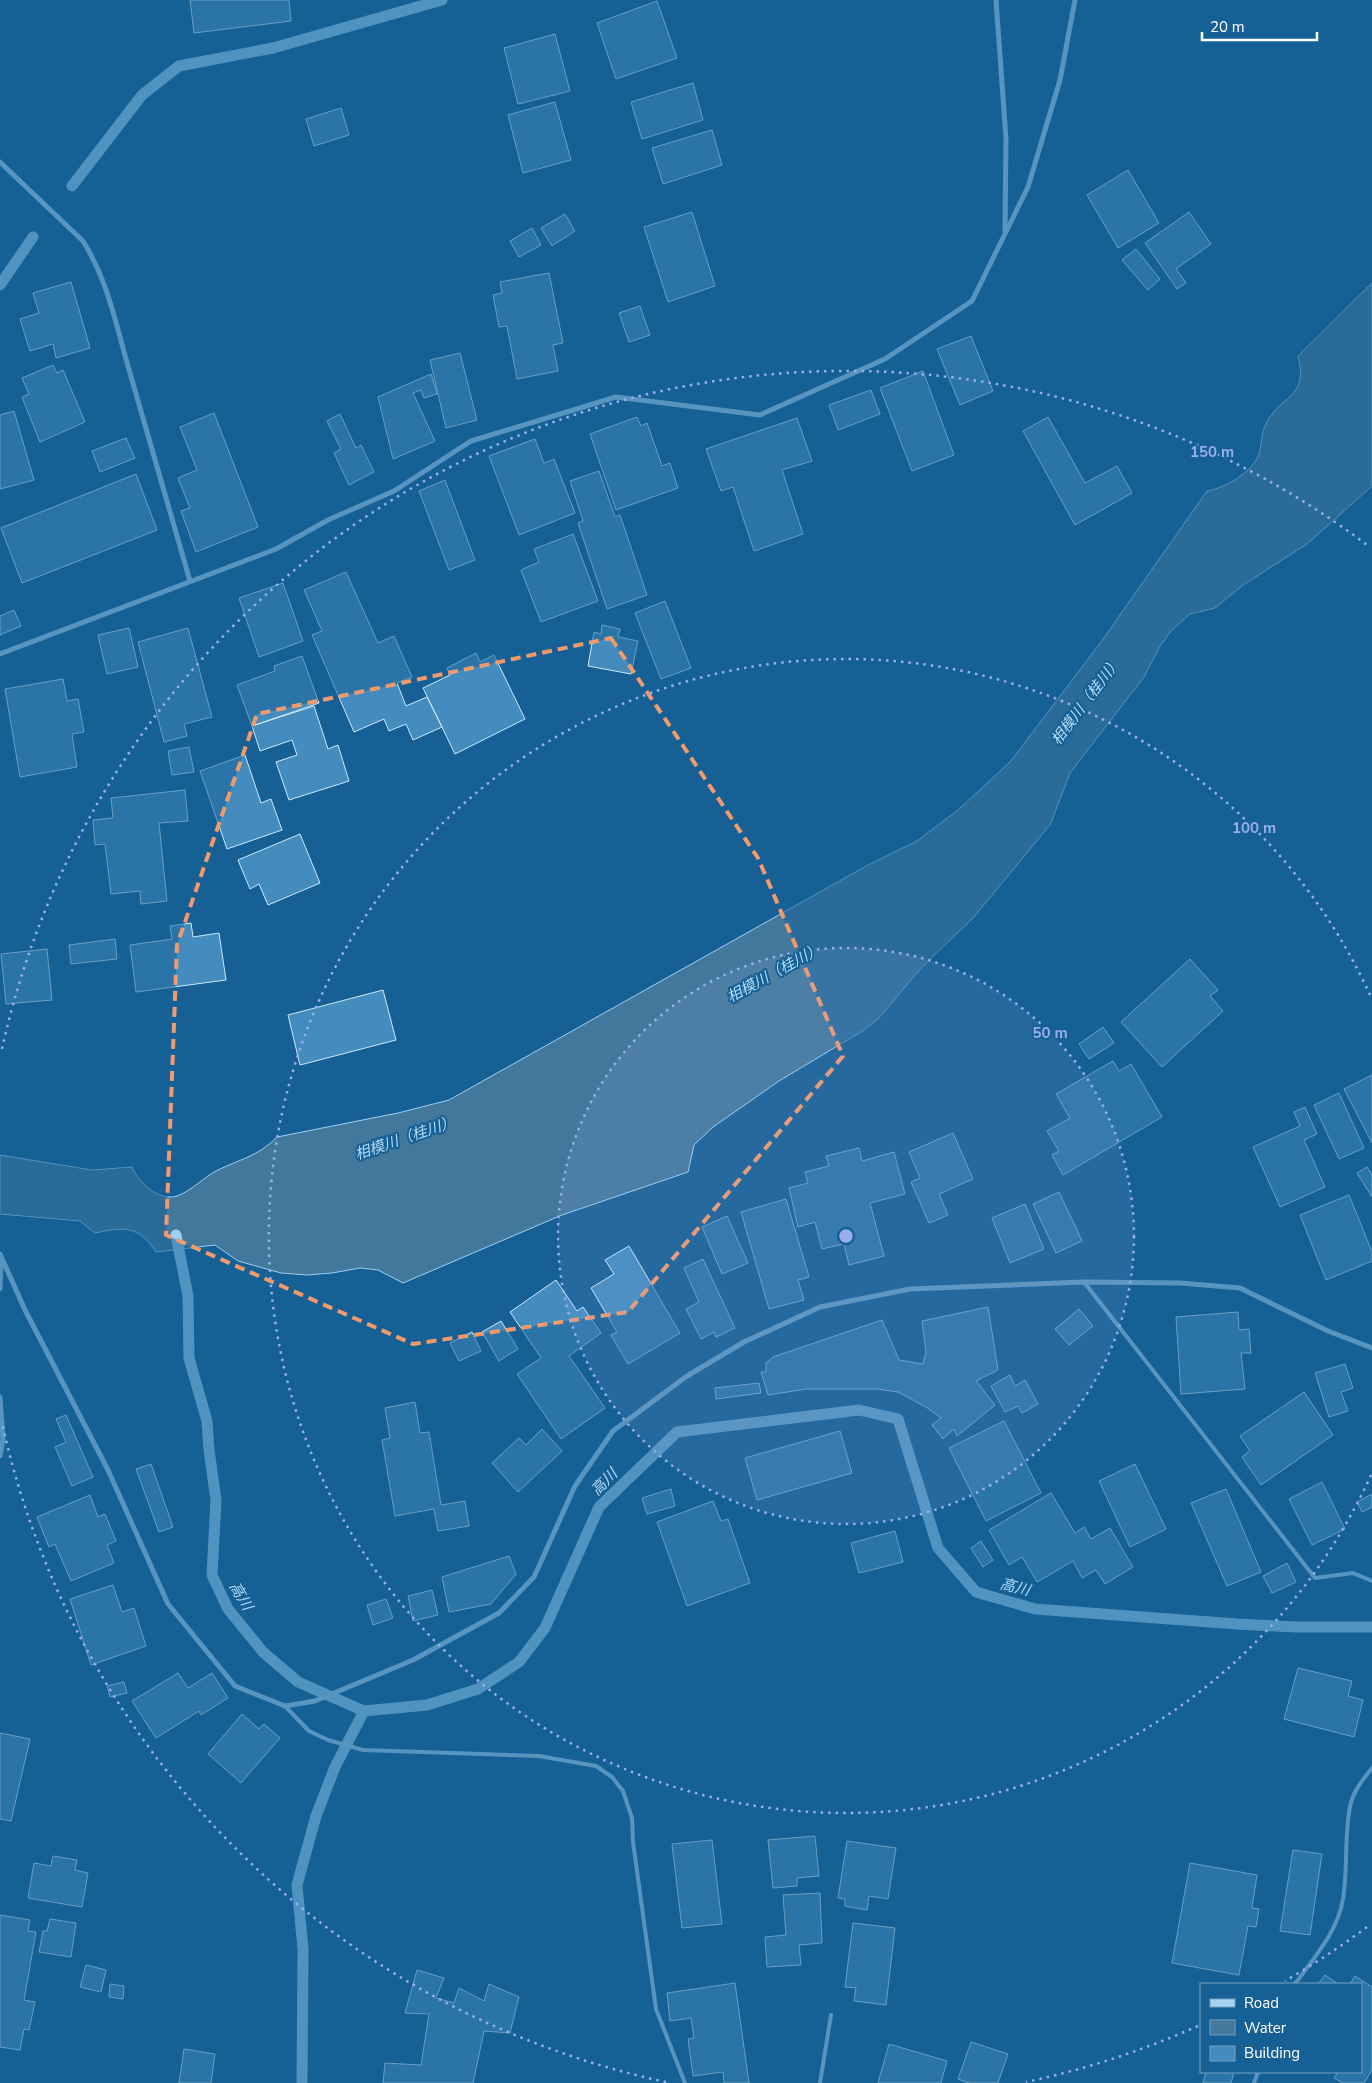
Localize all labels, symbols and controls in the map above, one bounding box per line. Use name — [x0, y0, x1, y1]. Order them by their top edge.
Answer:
scale bar — [1202, 10, 1317, 42]
text: 20 m — [1210, 17, 1245, 37]
text: 150 m — [1190, 442, 1234, 462]
water label: 相模川（桂川） — [1046, 653, 1126, 749]
text: 100 m — [1232, 818, 1276, 838]
water label: 相模川（桂川） — [723, 939, 825, 1007]
text: 50 m — [1032, 1023, 1068, 1043]
water label: 相模川（桂川） — [352, 1111, 458, 1165]
centre of rings — [837, 1227, 855, 1245]
water label: 高川 — [586, 1463, 623, 1500]
water label: 高川 — [998, 1573, 1034, 1601]
water label: 高川 — [225, 1578, 258, 1616]
legend — [1200, 1983, 1362, 2073]
text: Road — [1244, 1993, 1279, 2013]
text: Water — [1244, 2018, 1287, 2038]
text: Building — [1244, 2043, 1300, 2063]

